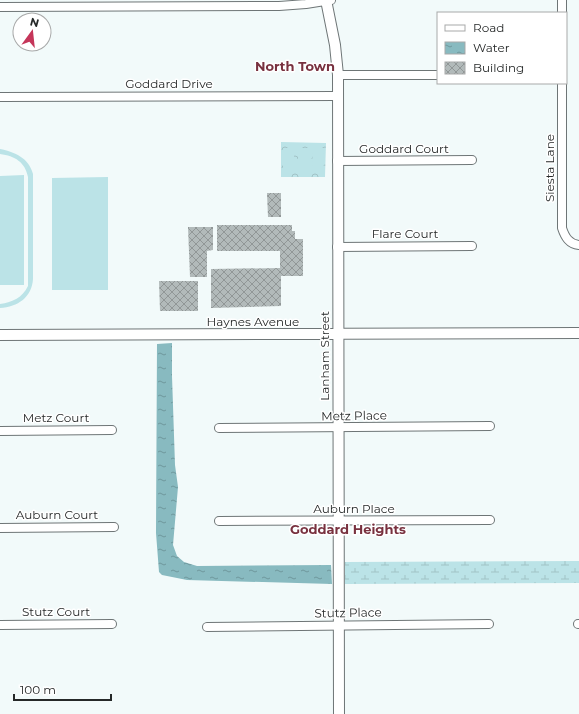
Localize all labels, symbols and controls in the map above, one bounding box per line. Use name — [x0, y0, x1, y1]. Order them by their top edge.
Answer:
north arrow — [12, 12, 52, 52]
legend — [437, 12, 567, 84]
text: N — [28, 14, 41, 30]
text: Road — [473, 20, 504, 35]
text: Water — [473, 40, 510, 55]
district label: North Town — [255, 58, 335, 74]
text: Building — [473, 60, 524, 75]
street label: Goddard Drive — [125, 76, 213, 91]
street label: Siesta Lane — [542, 134, 557, 202]
street label: Goddard Court — [359, 141, 449, 156]
street label: Flare Court — [372, 226, 438, 241]
street label: Lanham Street — [317, 311, 332, 401]
street label: Haynes Avenue — [207, 314, 299, 329]
street label: Metz Place — [321, 407, 387, 424]
street label: Metz Court — [23, 410, 89, 425]
street label: Auburn Place — [313, 501, 395, 516]
street label: Auburn Court — [16, 507, 98, 522]
district label: Goddard Heights — [290, 521, 406, 537]
street label: Stutz Court — [22, 604, 90, 619]
street label: Stutz Place — [314, 604, 382, 621]
scale bar — [14, 676, 111, 702]
text: 100 m — [20, 682, 56, 697]

